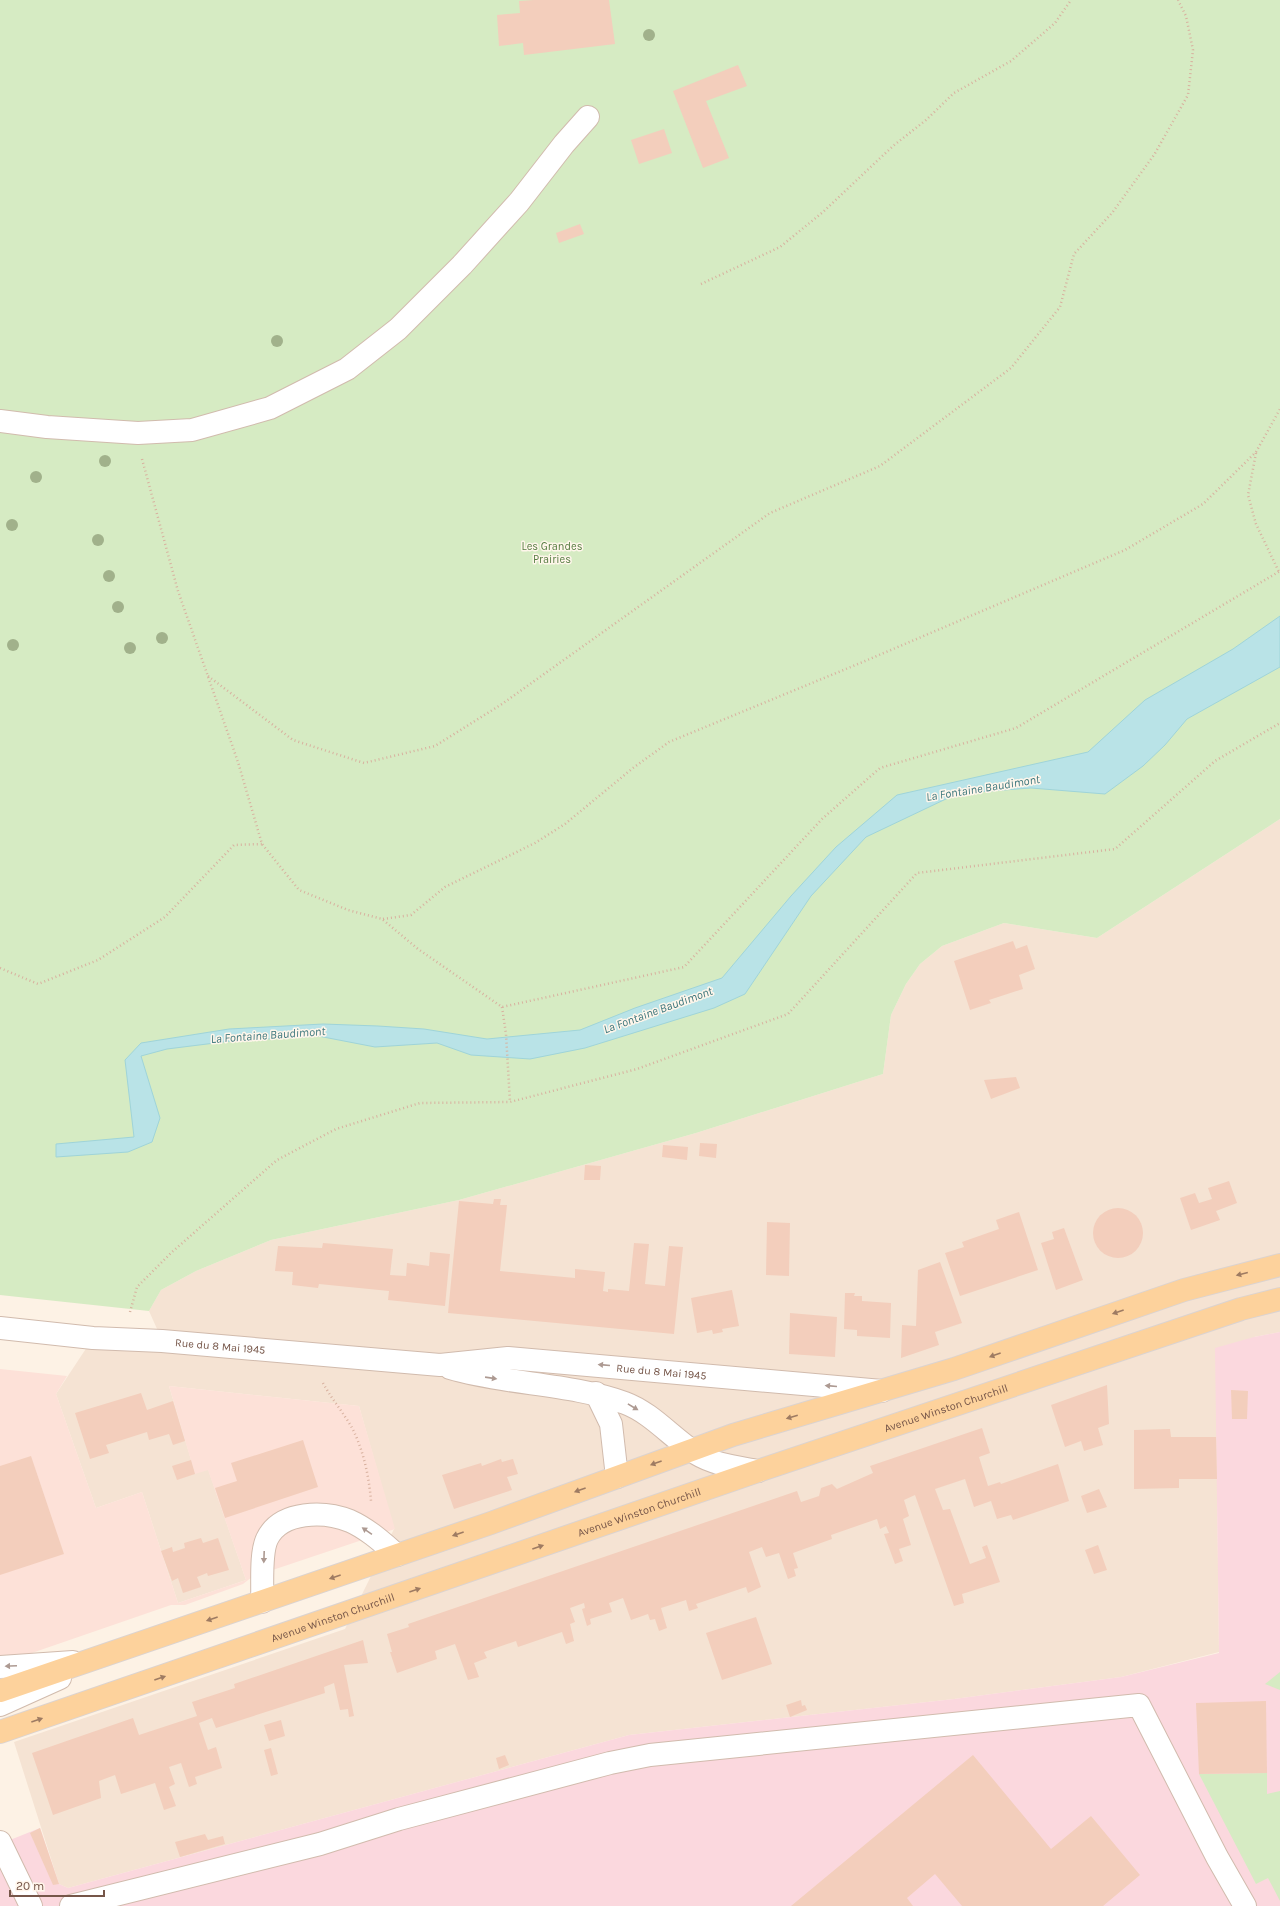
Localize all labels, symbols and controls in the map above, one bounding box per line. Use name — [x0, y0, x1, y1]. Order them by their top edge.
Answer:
park label: Les Grandes Prairies — [522, 540, 583, 566]
water label: La Fontaine Baudimont — [925, 772, 1042, 804]
water label: La Fontaine Baudimont — [602, 983, 715, 1036]
water label: La Fontaine Baudimont — [210, 1024, 327, 1046]
one-way arrow — [1236, 1271, 1248, 1277]
one-way arrow — [1111, 1309, 1123, 1315]
street label: Rue du 8 Mai 1945 — [174, 1336, 266, 1356]
one-way arrow — [989, 1352, 1001, 1358]
street label: Rue du 8 Mai 1945 — [616, 1361, 707, 1382]
one-way arrow — [598, 1362, 610, 1369]
one-way arrow — [485, 1375, 497, 1381]
street label: Avenue Winston Churchill — [882, 1381, 1010, 1435]
one-way arrow — [825, 1383, 837, 1389]
one-way arrow — [627, 1404, 639, 1411]
one-way arrow — [786, 1414, 798, 1420]
one-way arrow — [649, 1460, 661, 1466]
street label: Avenue Winston Churchill — [576, 1485, 703, 1539]
one-way arrow — [574, 1488, 586, 1494]
one-way arrow — [362, 1527, 372, 1535]
one-way arrow — [452, 1532, 464, 1538]
one-way arrow — [532, 1544, 544, 1550]
one-way arrow — [261, 1551, 267, 1564]
one-way arrow — [329, 1574, 341, 1580]
one-way arrow — [410, 1587, 422, 1593]
street label: Avenue Winston Churchill — [269, 1590, 396, 1645]
one-way arrow — [206, 1616, 218, 1622]
one-way arrow — [5, 1663, 17, 1670]
one-way arrow — [154, 1675, 166, 1681]
one-way arrow — [31, 1717, 43, 1723]
scale bar — [10, 1872, 104, 1898]
text: 20 m — [16, 1879, 44, 1893]

